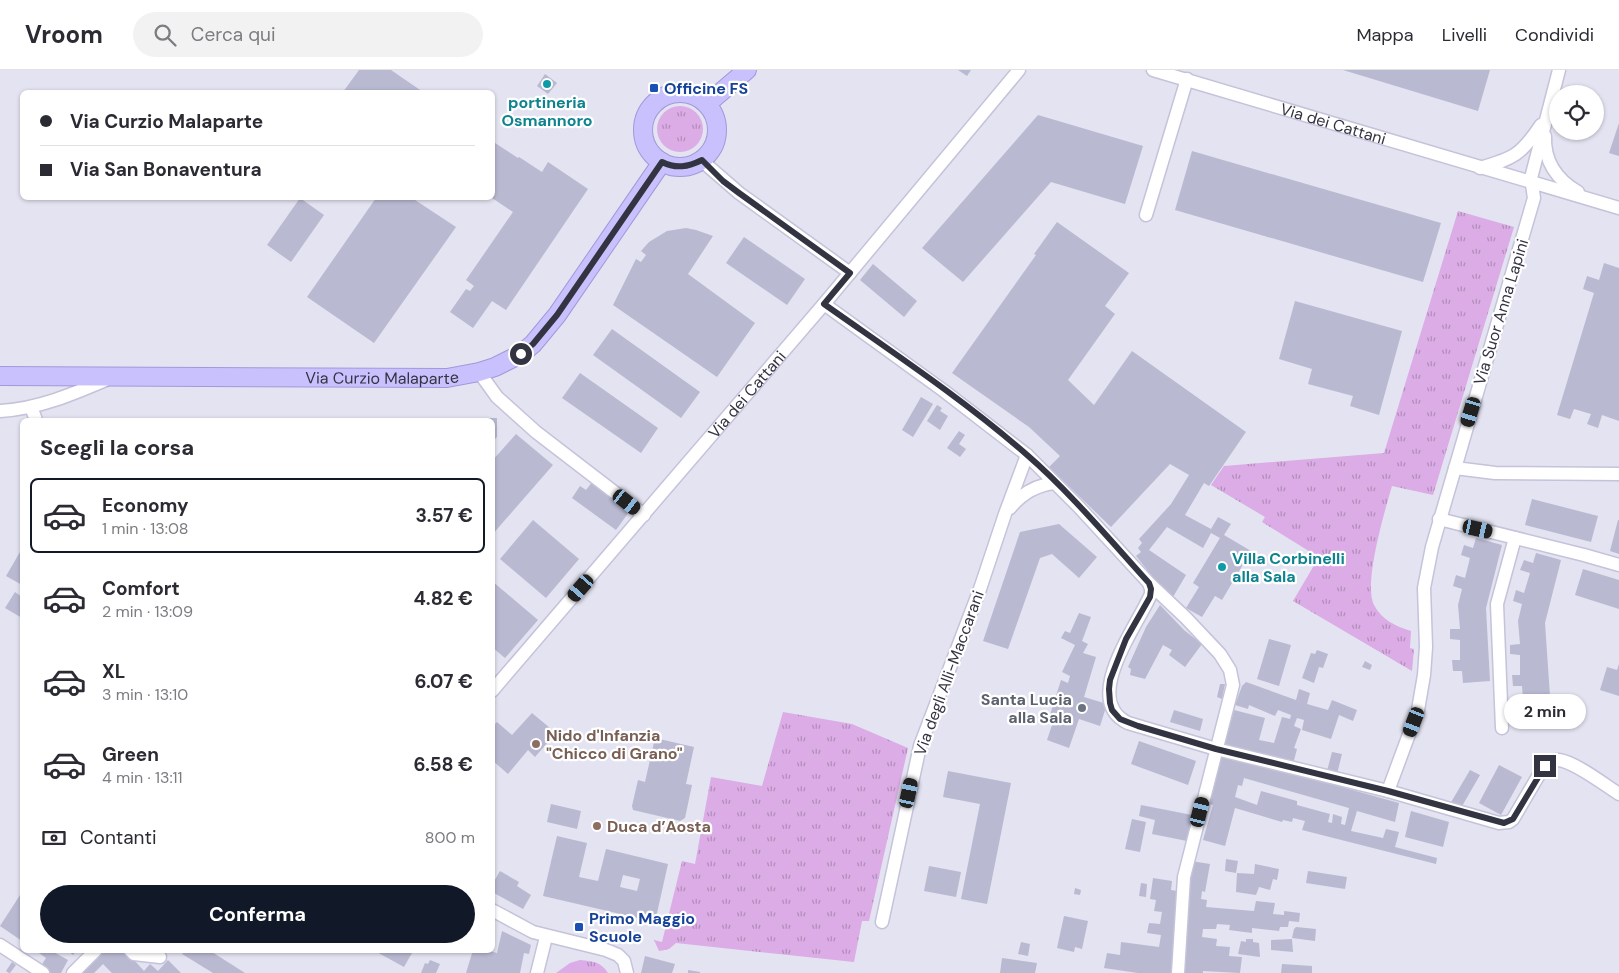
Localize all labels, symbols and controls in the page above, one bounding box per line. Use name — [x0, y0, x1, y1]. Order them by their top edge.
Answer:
search box — [133, 12, 483, 57]
text: Vroom — [25, 19, 103, 50]
icon: search — [151, 21, 179, 49]
text: Cerca qui — [191, 22, 276, 47]
text: Mappa — [1356, 23, 1414, 47]
text: Livelli — [1442, 23, 1487, 47]
text: Condividi — [1515, 23, 1594, 47]
marker: portineria Osmannoro — [541, 78, 553, 90]
place label: Officine FS — [664, 78, 748, 99]
marker: Officine FS — [648, 82, 660, 94]
map controls — [1549, 85, 1604, 140]
button: locate — [1549, 85, 1604, 140]
place label: portineria Osmannoro — [501, 92, 593, 131]
street label: Via dei Cattani — [1278, 98, 1389, 149]
text: Via Curzio Malaparte — [70, 109, 263, 134]
text: Via San Bonaventura — [70, 157, 262, 182]
street label: Via Suor Anna Lapini — [1469, 236, 1533, 388]
route start — [510, 343, 532, 365]
street label: Via dei Cattani — [703, 346, 790, 442]
street label: Via Curzio Malaparte — [305, 366, 460, 389]
car — [1459, 395, 1482, 429]
text: Scegli la corsa — [40, 433, 194, 462]
car — [610, 487, 643, 517]
icon: car — [42, 493, 87, 538]
text: Economy — [102, 493, 189, 518]
text: 3.57 € — [415, 503, 473, 528]
text: 1 min · 13:08 — [102, 518, 189, 539]
car — [1461, 518, 1494, 540]
place label: Villa Corbinelli alla Sala — [1232, 548, 1345, 587]
marker: Villa Corbinelli alla Sala — [1216, 561, 1228, 573]
car — [565, 572, 596, 604]
icon: car — [42, 576, 87, 621]
text: Comfort — [102, 576, 180, 601]
text: 4.82 € — [414, 586, 473, 611]
street label: Via degli Alli-Maccarani — [909, 588, 989, 758]
text: 2 min · 13:09 — [102, 601, 193, 622]
icon: car — [42, 659, 87, 704]
text: XL — [102, 659, 125, 684]
text: 6.07 € — [415, 669, 473, 694]
text: 3 min · 13:10 — [102, 684, 188, 705]
place label: Santa Lucia alla Sala — [981, 689, 1072, 728]
callout: 2 min — [1504, 694, 1586, 728]
text: 2 min — [1524, 701, 1566, 722]
marker: Santa Lucia alla Sala — [1076, 702, 1088, 714]
car — [1401, 705, 1426, 739]
place label: Nido d'Infanzia "Chicco di Grano" — [546, 725, 683, 764]
marker: Nido d'Infanzia "Chicco di Grano" — [530, 738, 542, 750]
icon: car — [42, 742, 87, 787]
text: Green — [102, 742, 159, 767]
text: 6.58 € — [413, 752, 473, 777]
route end — [1534, 755, 1556, 777]
text: 4 min · 13:11 — [102, 767, 183, 788]
car — [898, 777, 919, 809]
car — [1189, 796, 1210, 828]
place label: Duca d’Aosta — [607, 816, 711, 837]
marker: Duca d’Aosta — [591, 820, 603, 832]
icon: cash — [40, 824, 68, 852]
text: Contanti — [80, 825, 157, 850]
text: 800 m — [425, 827, 475, 848]
button: Conferma — [40, 885, 475, 943]
place label: Primo Maggio Scuole — [589, 908, 695, 947]
marker: Primo Maggio Scuole — [573, 921, 585, 933]

